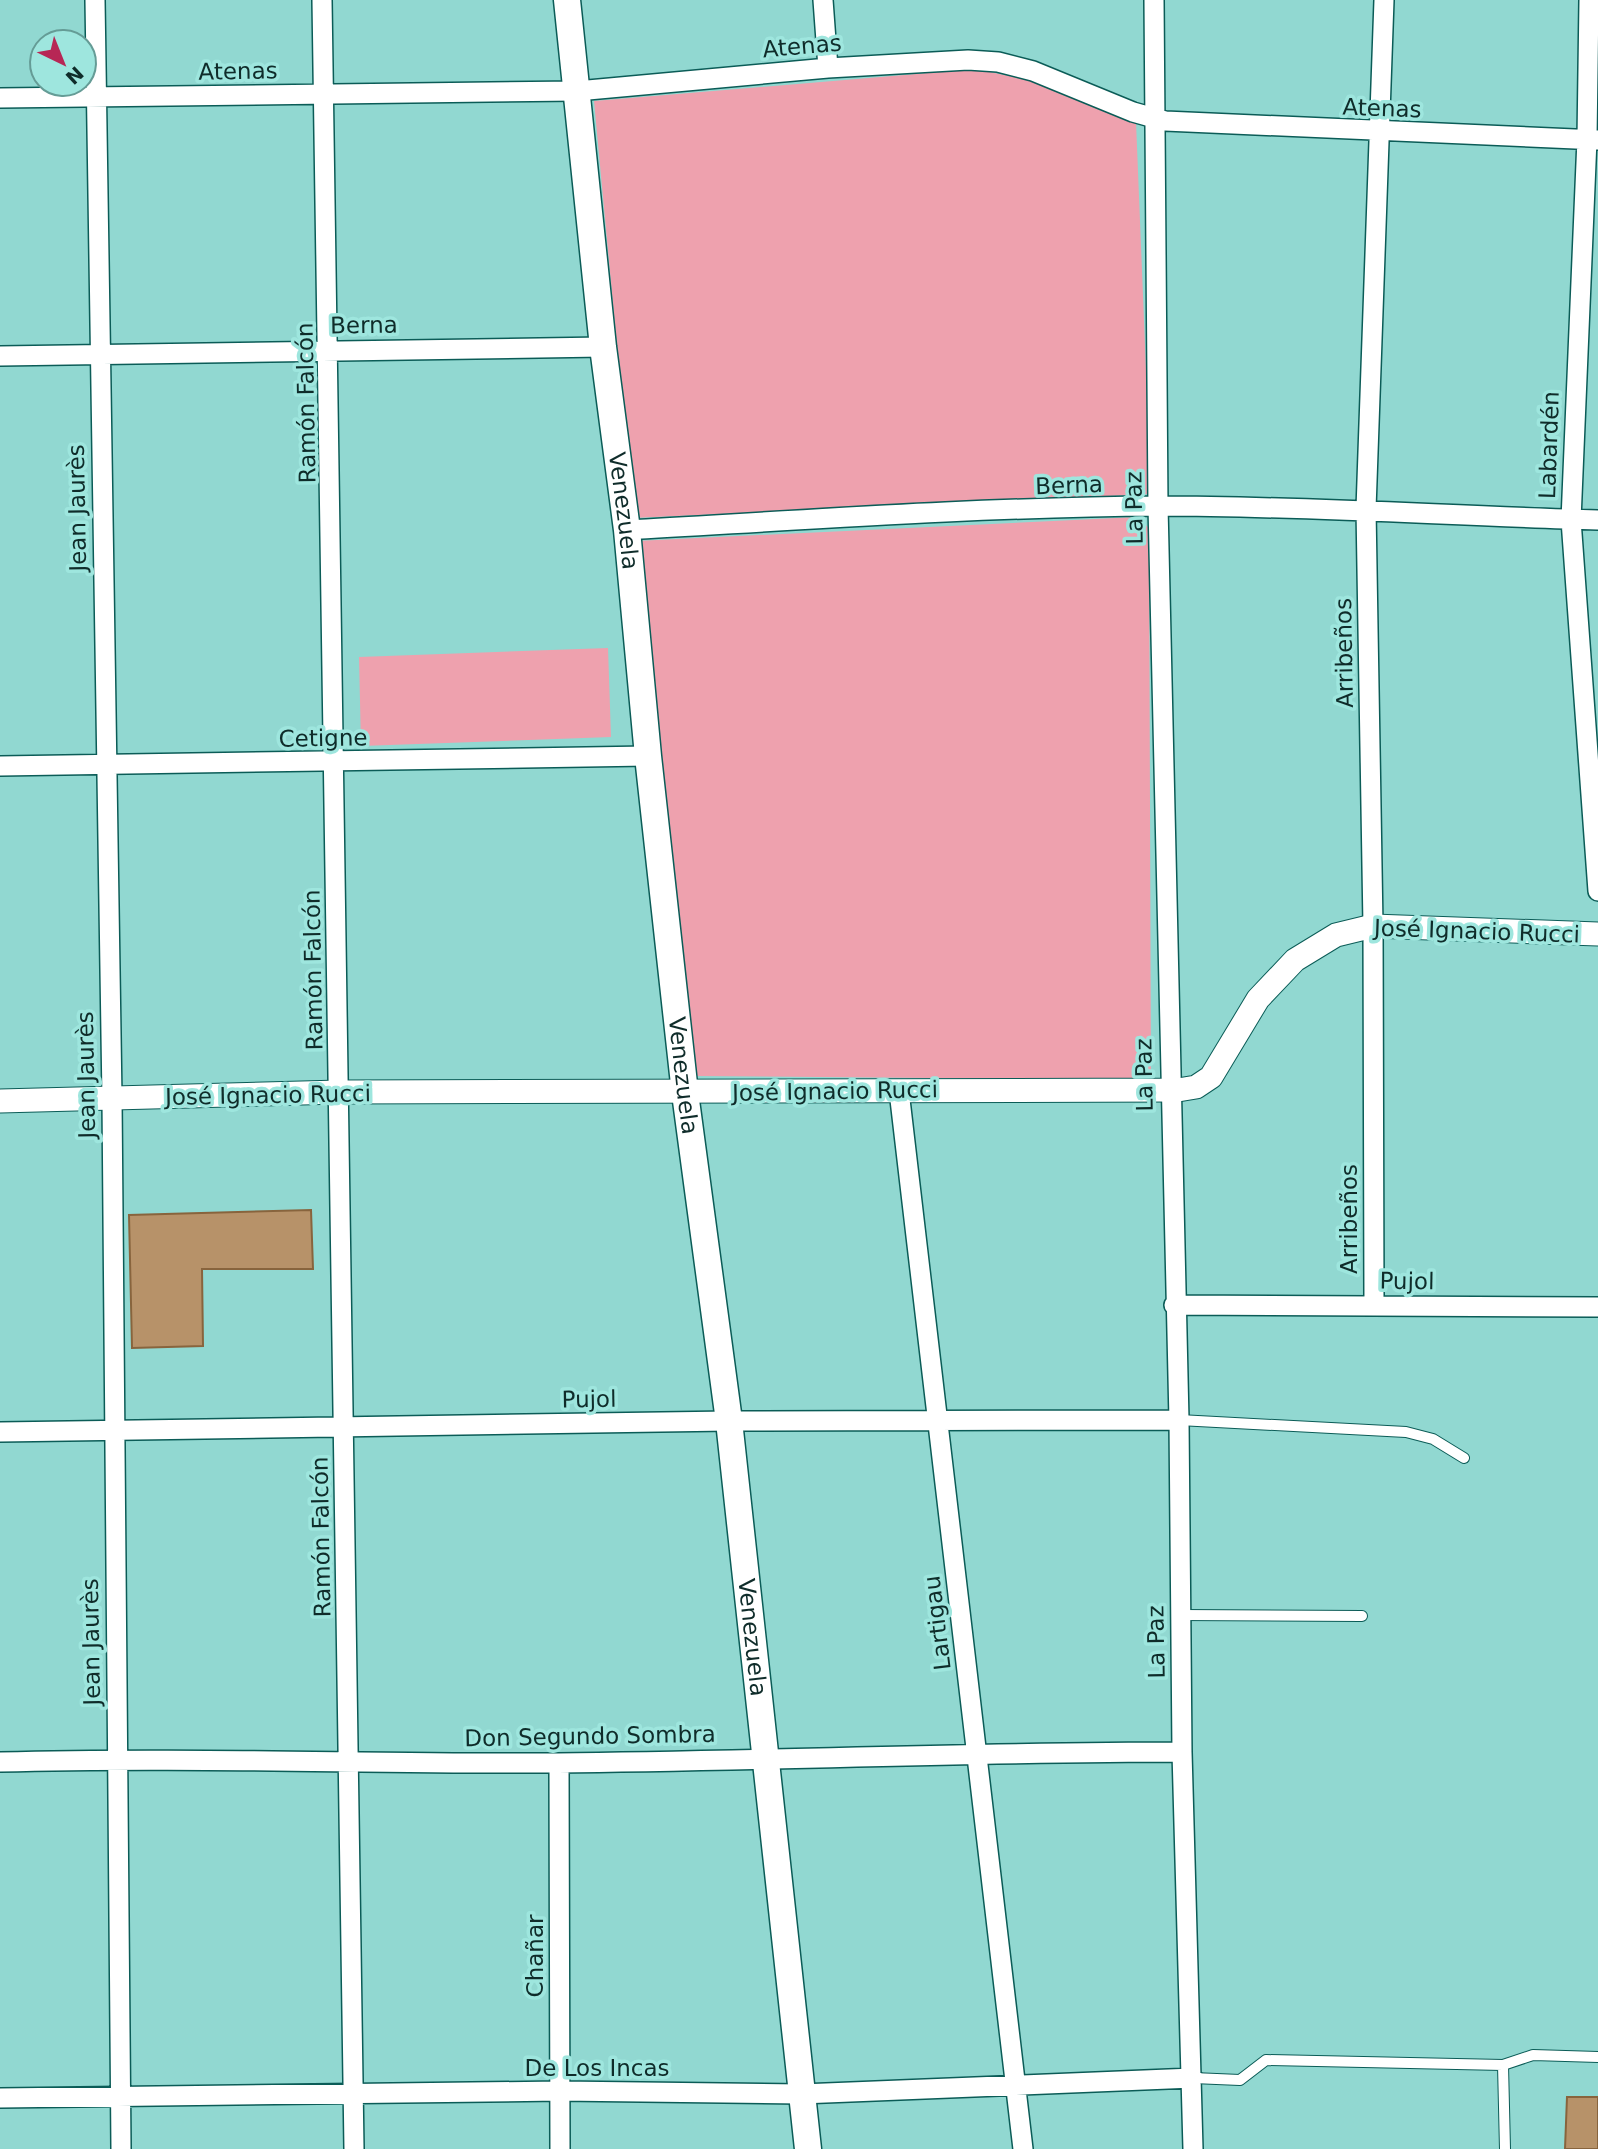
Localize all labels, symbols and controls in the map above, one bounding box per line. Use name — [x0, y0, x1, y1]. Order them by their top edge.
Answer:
north arrow — [28, 28, 98, 98]
street label: Atenas — [761, 30, 843, 62]
street label: Atenas — [198, 57, 278, 85]
text: N — [61, 62, 88, 89]
street label: Atenas — [1342, 94, 1422, 122]
street label: Berna — [330, 311, 398, 339]
street label: Ramón Falcón — [292, 322, 320, 484]
street label: Labardén — [1534, 391, 1564, 499]
street label: Jean Jaurès — [63, 444, 91, 574]
street label: Venezuela — [604, 450, 644, 571]
street label: Berna — [1035, 471, 1103, 499]
street label: La Paz — [1120, 471, 1148, 545]
street label: Arribeños — [1330, 598, 1358, 708]
street label: Cetigne — [278, 724, 368, 752]
street label: Ramón Falcón — [299, 889, 327, 1051]
street label: José Ignacio Rucci — [1372, 914, 1580, 948]
street label: Jean Jaurès — [72, 1011, 100, 1141]
street label: Venezuela — [664, 1016, 703, 1136]
street label: La Paz — [1130, 1038, 1158, 1112]
street label: José Ignacio Rucci — [730, 1076, 938, 1106]
street label: José Ignacio Rucci — [163, 1080, 371, 1110]
street label: Arribeños — [1336, 1164, 1362, 1274]
street label: Pujol — [1379, 1268, 1435, 1294]
street label: Pujol — [561, 1386, 617, 1412]
street label: Ramón Falcón — [307, 1456, 335, 1618]
street label: Lartigau — [918, 1574, 956, 1672]
street label: Venezuela — [733, 1577, 772, 1697]
street label: Jean Jaurès — [77, 1578, 105, 1708]
street label: La Paz — [1142, 1605, 1170, 1679]
street label: Don Segundo Sombra — [464, 1721, 716, 1751]
street label: Chañar — [522, 1914, 548, 1997]
street label: De Los Incas — [524, 2055, 670, 2081]

